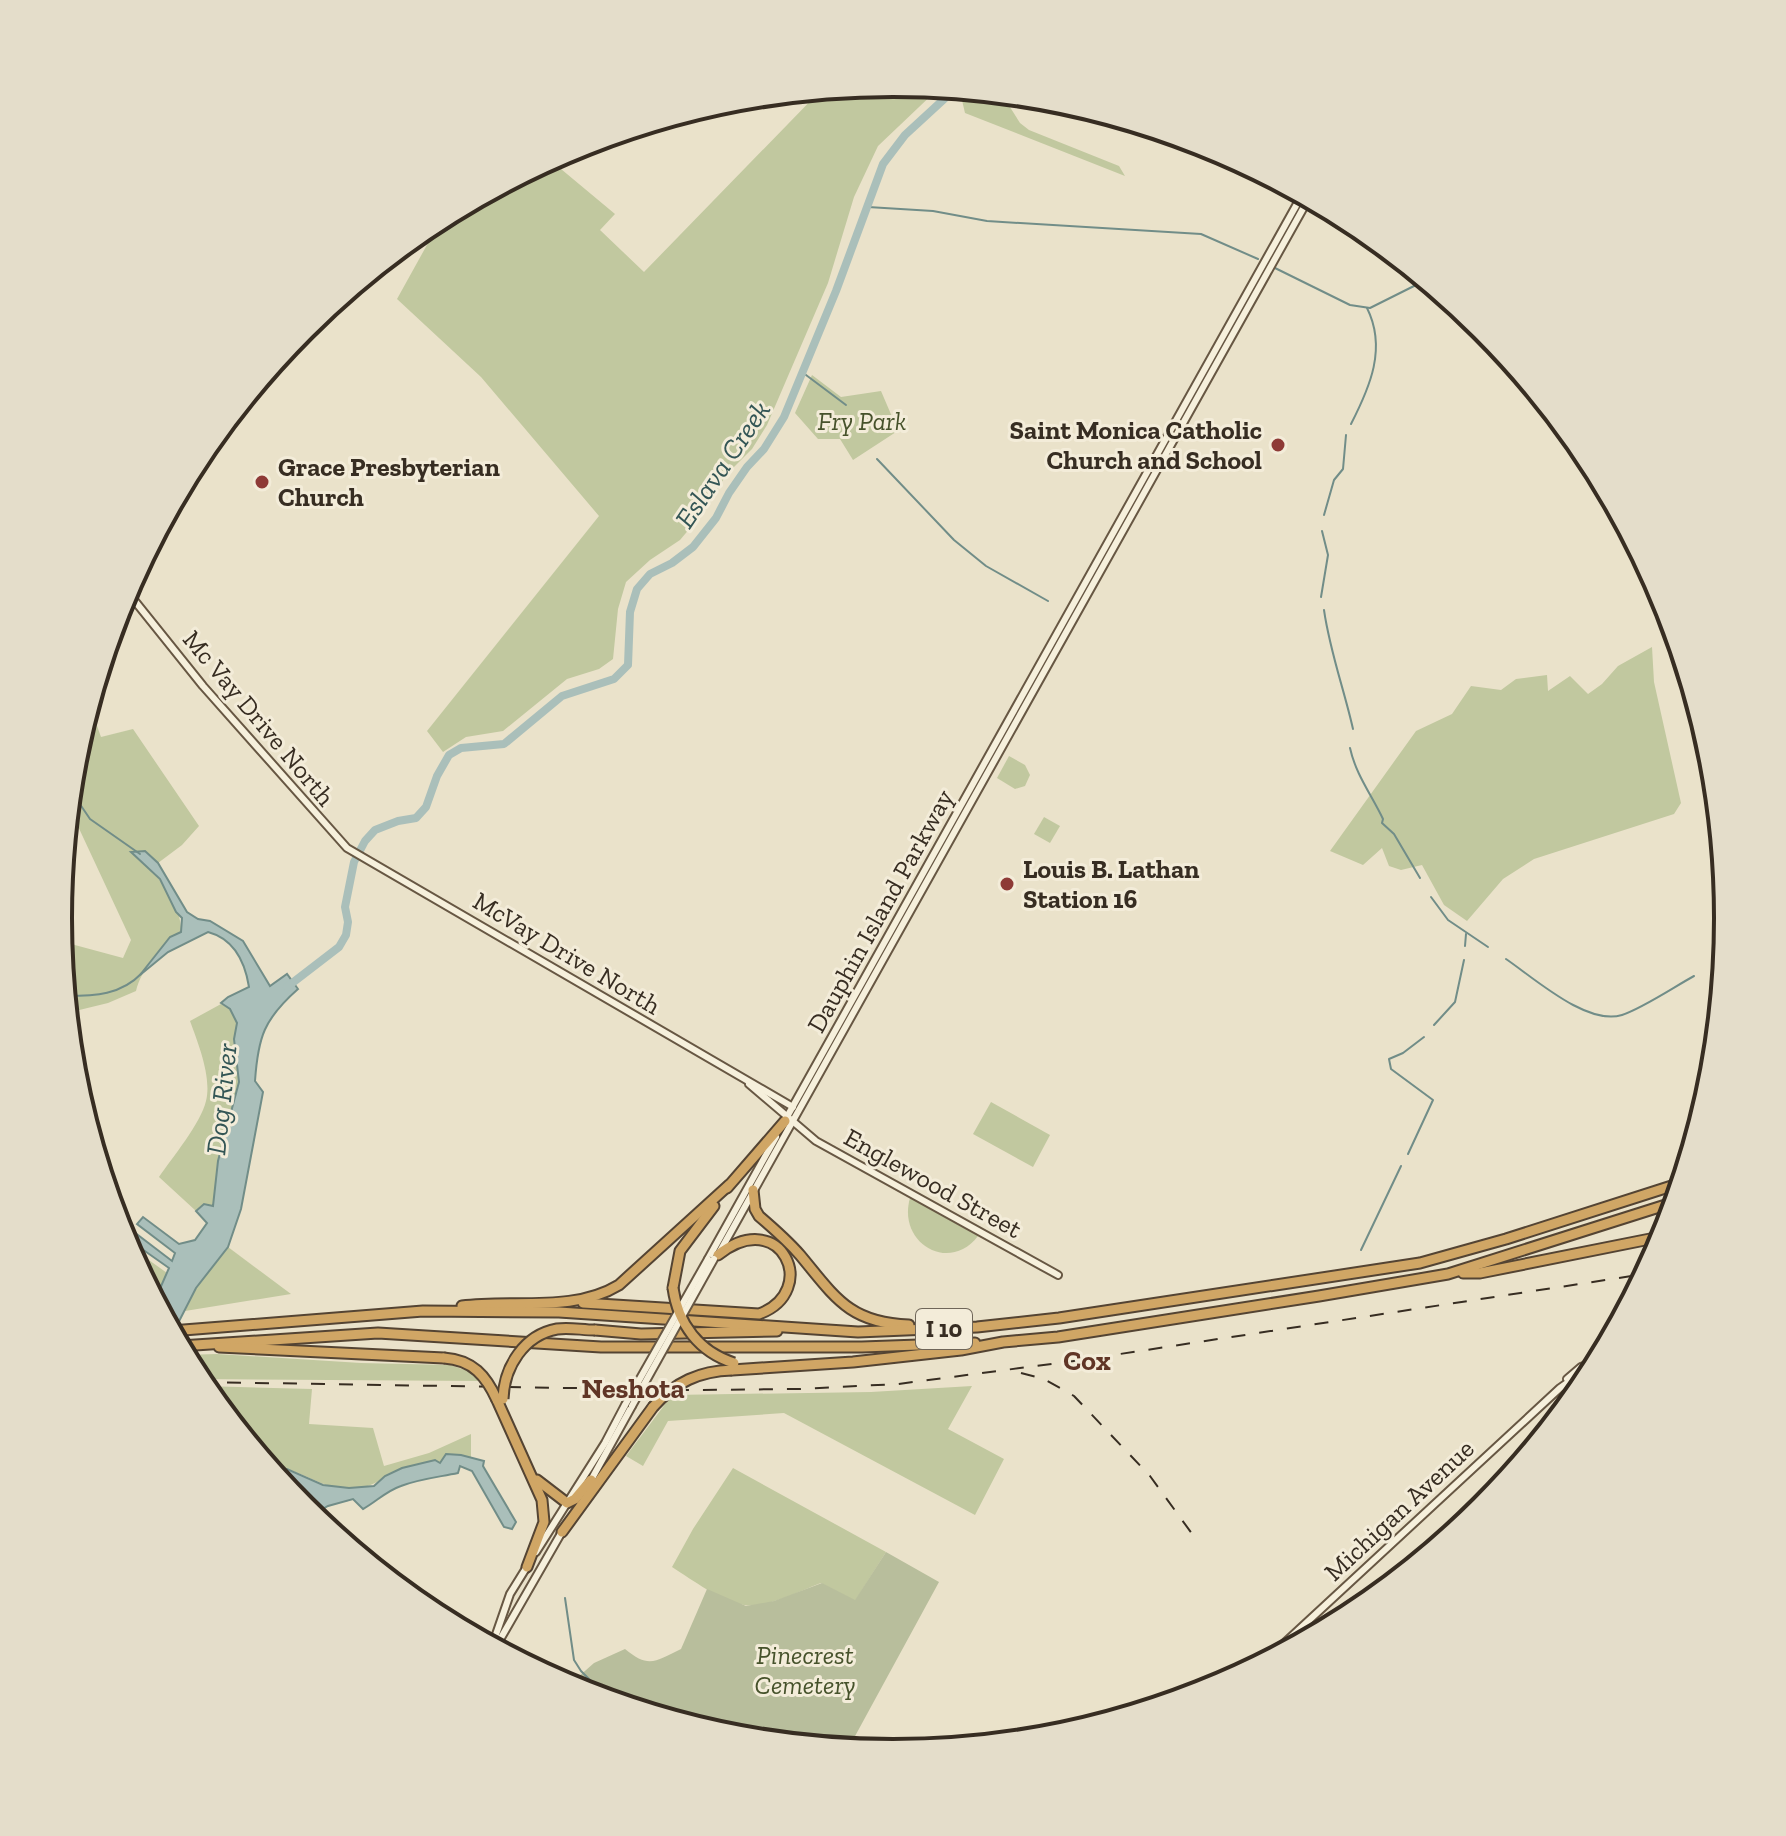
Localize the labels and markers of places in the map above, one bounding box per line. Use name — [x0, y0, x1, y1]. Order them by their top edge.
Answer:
place label: Saint Monica Catholic Church and School — [1010, 414, 1262, 476]
marker: Saint Monica Catholic Church and School — [1269, 436, 1287, 454]
place label: Grace Presbyterian Church — [278, 451, 500, 513]
marker: Grace Presbyterian Church — [253, 473, 271, 491]
place label: Louis B. Lathan Station 16 — [1023, 853, 1200, 915]
marker: Louis B. Lathan Station 16 — [998, 875, 1016, 893]

